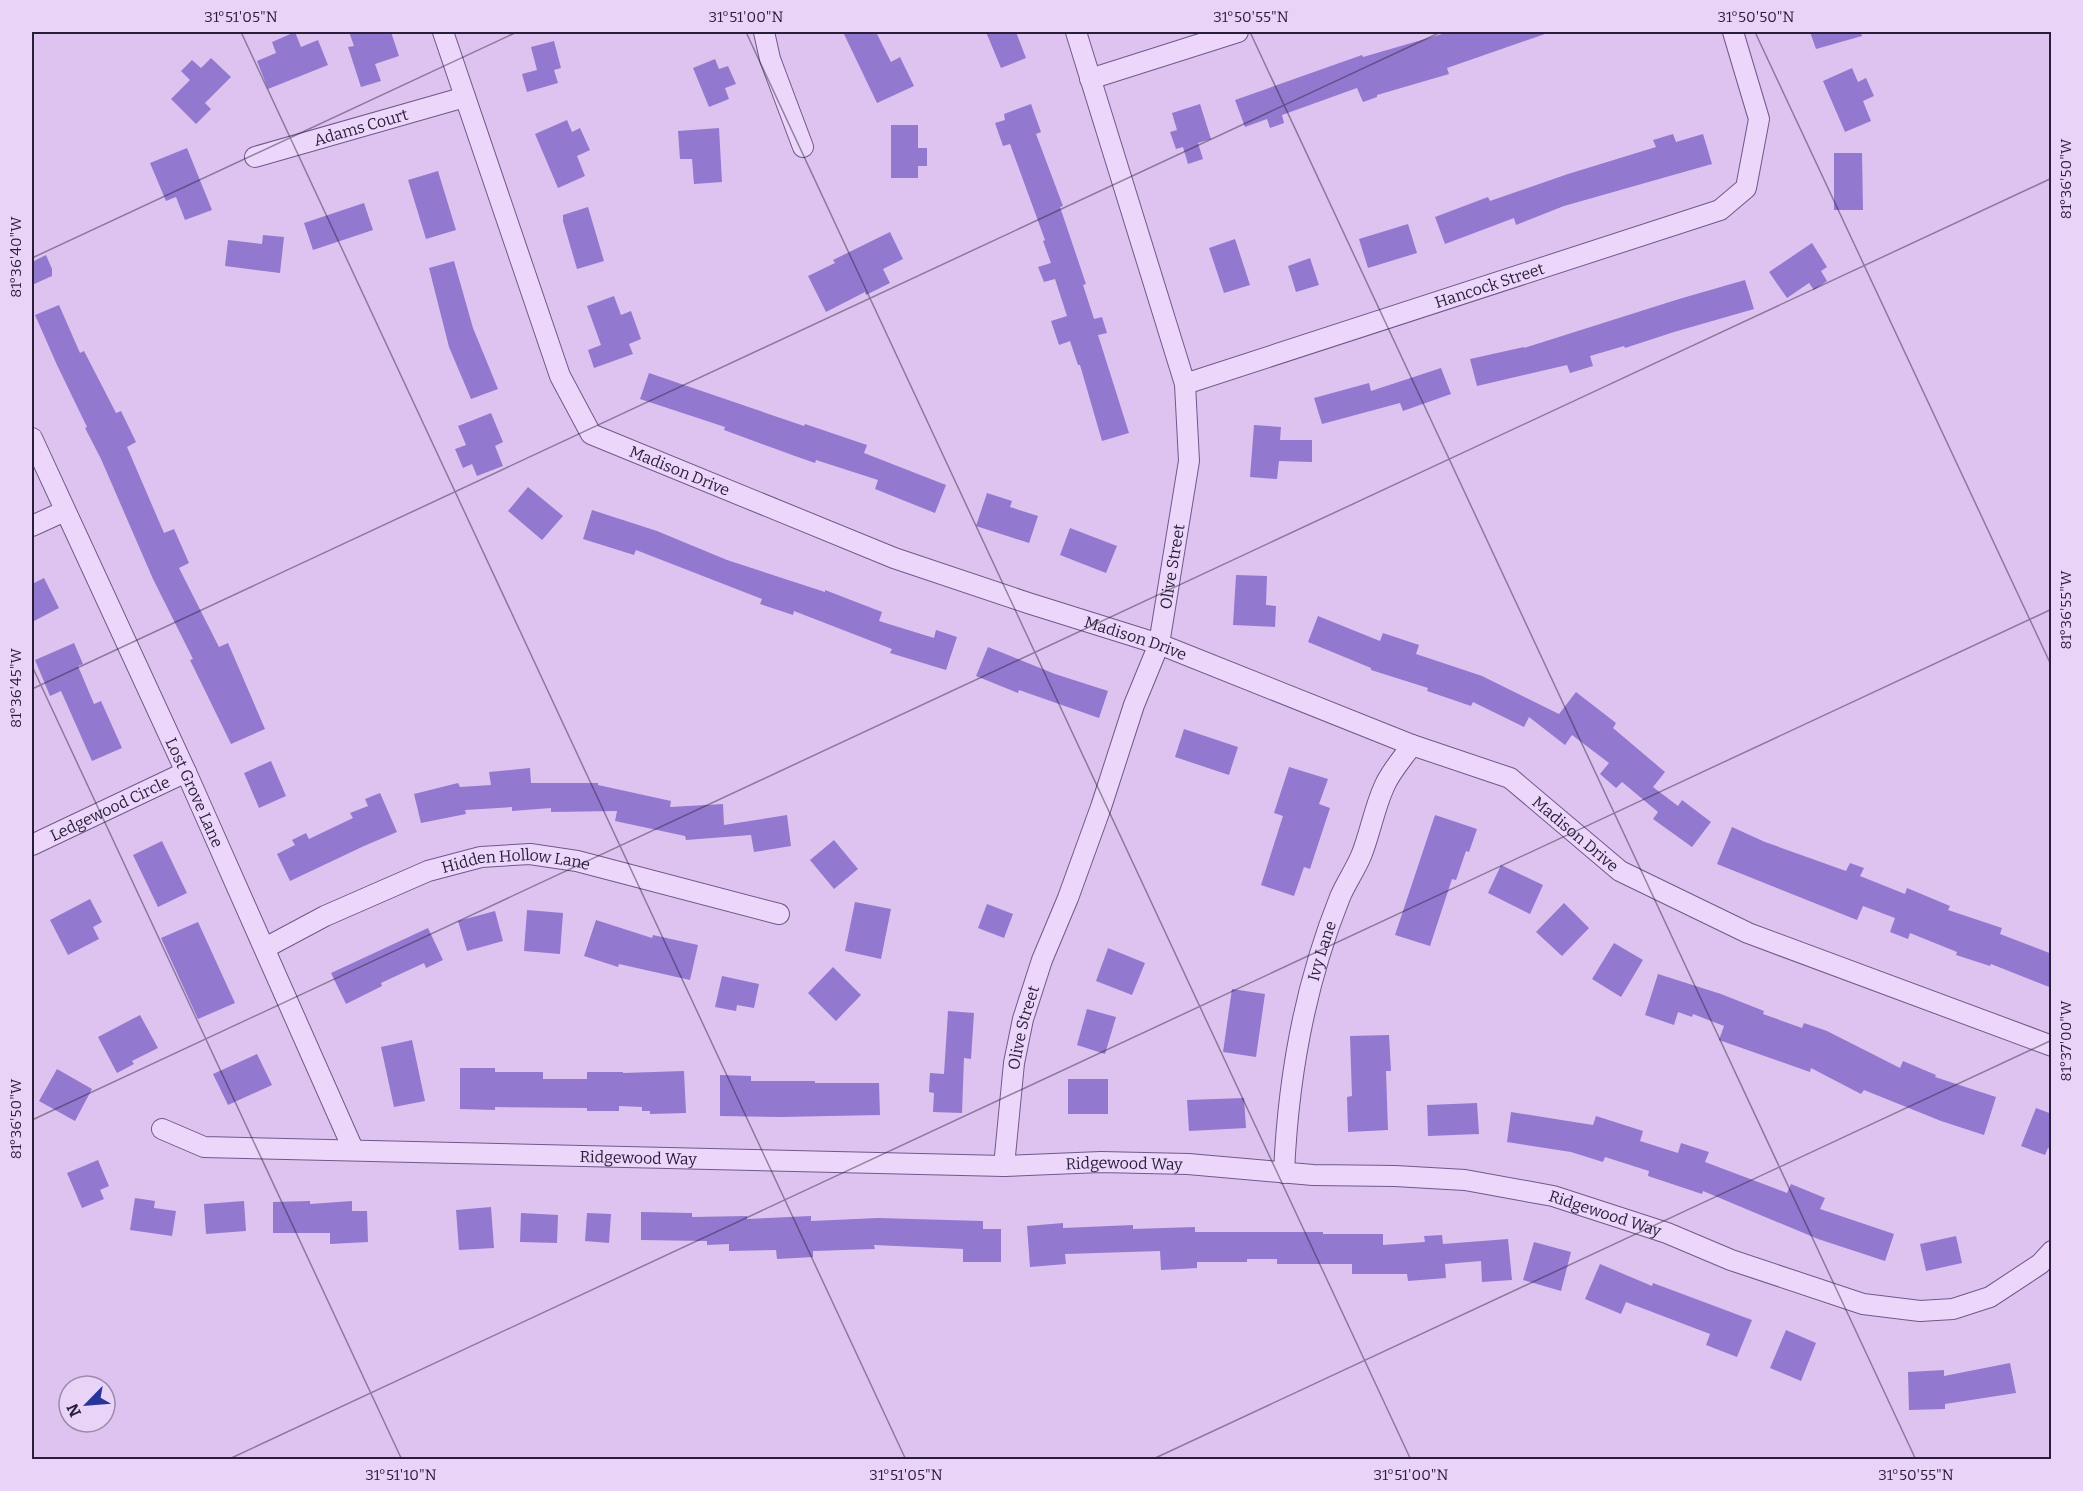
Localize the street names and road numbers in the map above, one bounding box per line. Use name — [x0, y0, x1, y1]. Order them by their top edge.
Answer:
street label: Adams Court — [311, 104, 410, 149]
street label: Hancock Street — [1432, 258, 1547, 312]
street label: Madison Drive — [627, 441, 733, 499]
street label: Olive Street — [1155, 522, 1188, 611]
street label: Madison Drive — [1082, 612, 1190, 664]
street label: Lost Grove Lane — [162, 734, 228, 850]
street label: Ledgewood Circle — [47, 772, 173, 845]
street label: Madison Drive — [1529, 792, 1623, 875]
street label: Hidden Hollow Lane — [439, 845, 593, 877]
street label: Ivy Lane — [1303, 918, 1340, 983]
street label: Olive Street — [1004, 983, 1043, 1070]
street label: Ridgewood Way — [579, 1146, 698, 1168]
street label: Ridgewood Way — [1065, 1152, 1183, 1173]
street label: Ridgewood Way — [1547, 1186, 1664, 1240]

